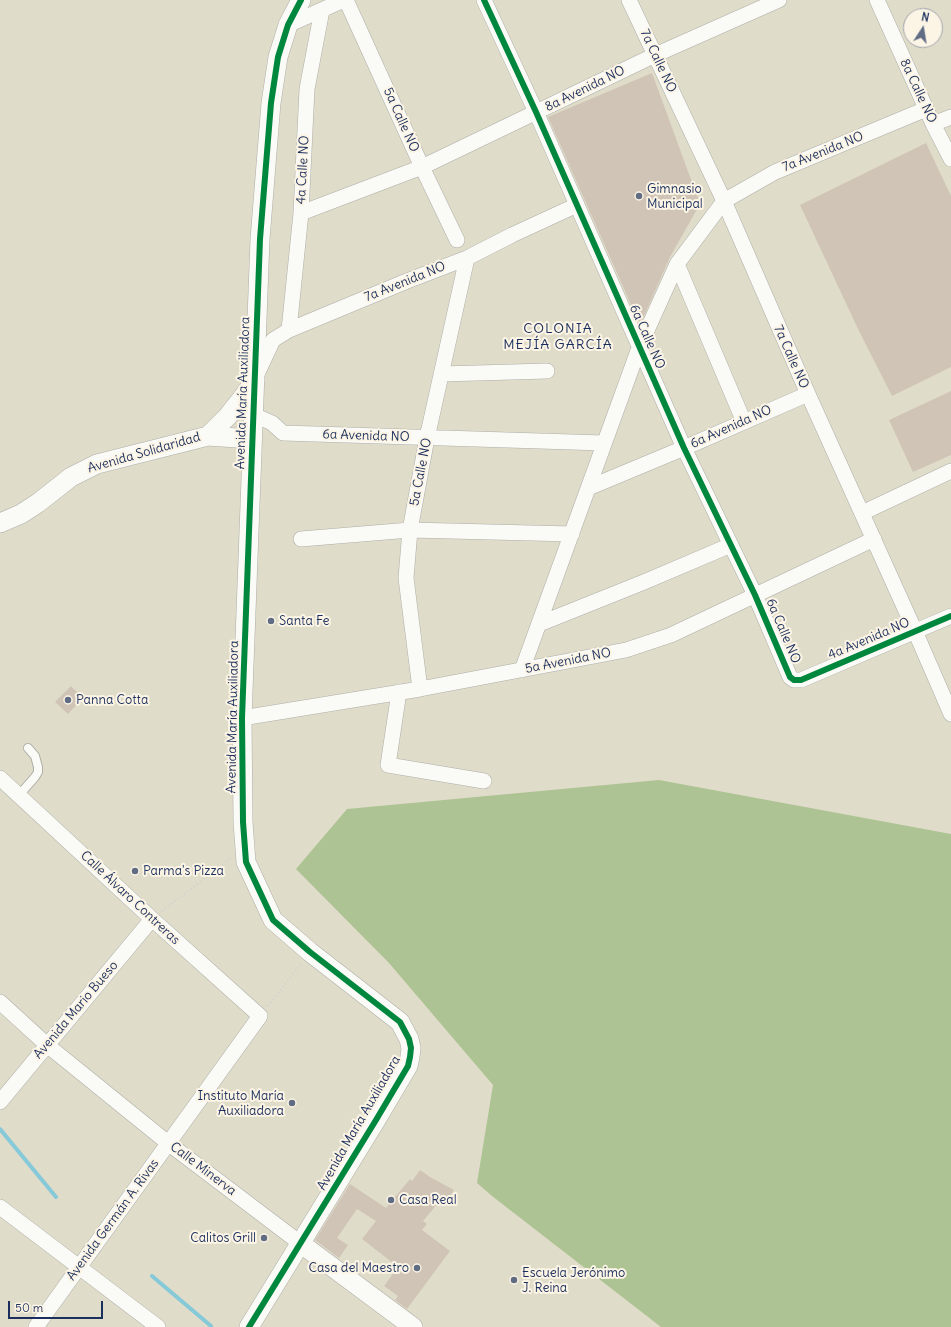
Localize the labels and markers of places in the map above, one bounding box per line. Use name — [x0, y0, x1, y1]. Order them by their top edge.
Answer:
place label: Gimnasio Municipal — [647, 181, 703, 212]
marker: Gimnasio Municipal — [634, 191, 644, 201]
place label: Santa Fe — [279, 613, 330, 629]
marker: Santa Fe — [266, 616, 276, 626]
place label: Panna Cotta — [76, 692, 148, 708]
marker: Panna Cotta — [63, 695, 73, 705]
place label: Parma's Pizza — [143, 863, 224, 879]
marker: Parma's Pizza — [130, 866, 140, 876]
place label: Instituto María Auxiliadora — [197, 1088, 284, 1119]
marker: Instituto María Auxiliadora — [287, 1098, 297, 1108]
place label: Casa Real — [399, 1192, 457, 1208]
marker: Casa Real — [386, 1195, 396, 1205]
place label: Calitos Grill — [190, 1230, 256, 1246]
marker: Calitos Grill — [259, 1233, 269, 1243]
place label: Casa del Maestro — [308, 1260, 409, 1276]
marker: Casa del Maestro — [412, 1263, 422, 1273]
place label: Escuela Jerónimo J. Reina — [522, 1265, 625, 1296]
marker: Escuela Jerónimo J. Reina — [509, 1275, 519, 1285]

